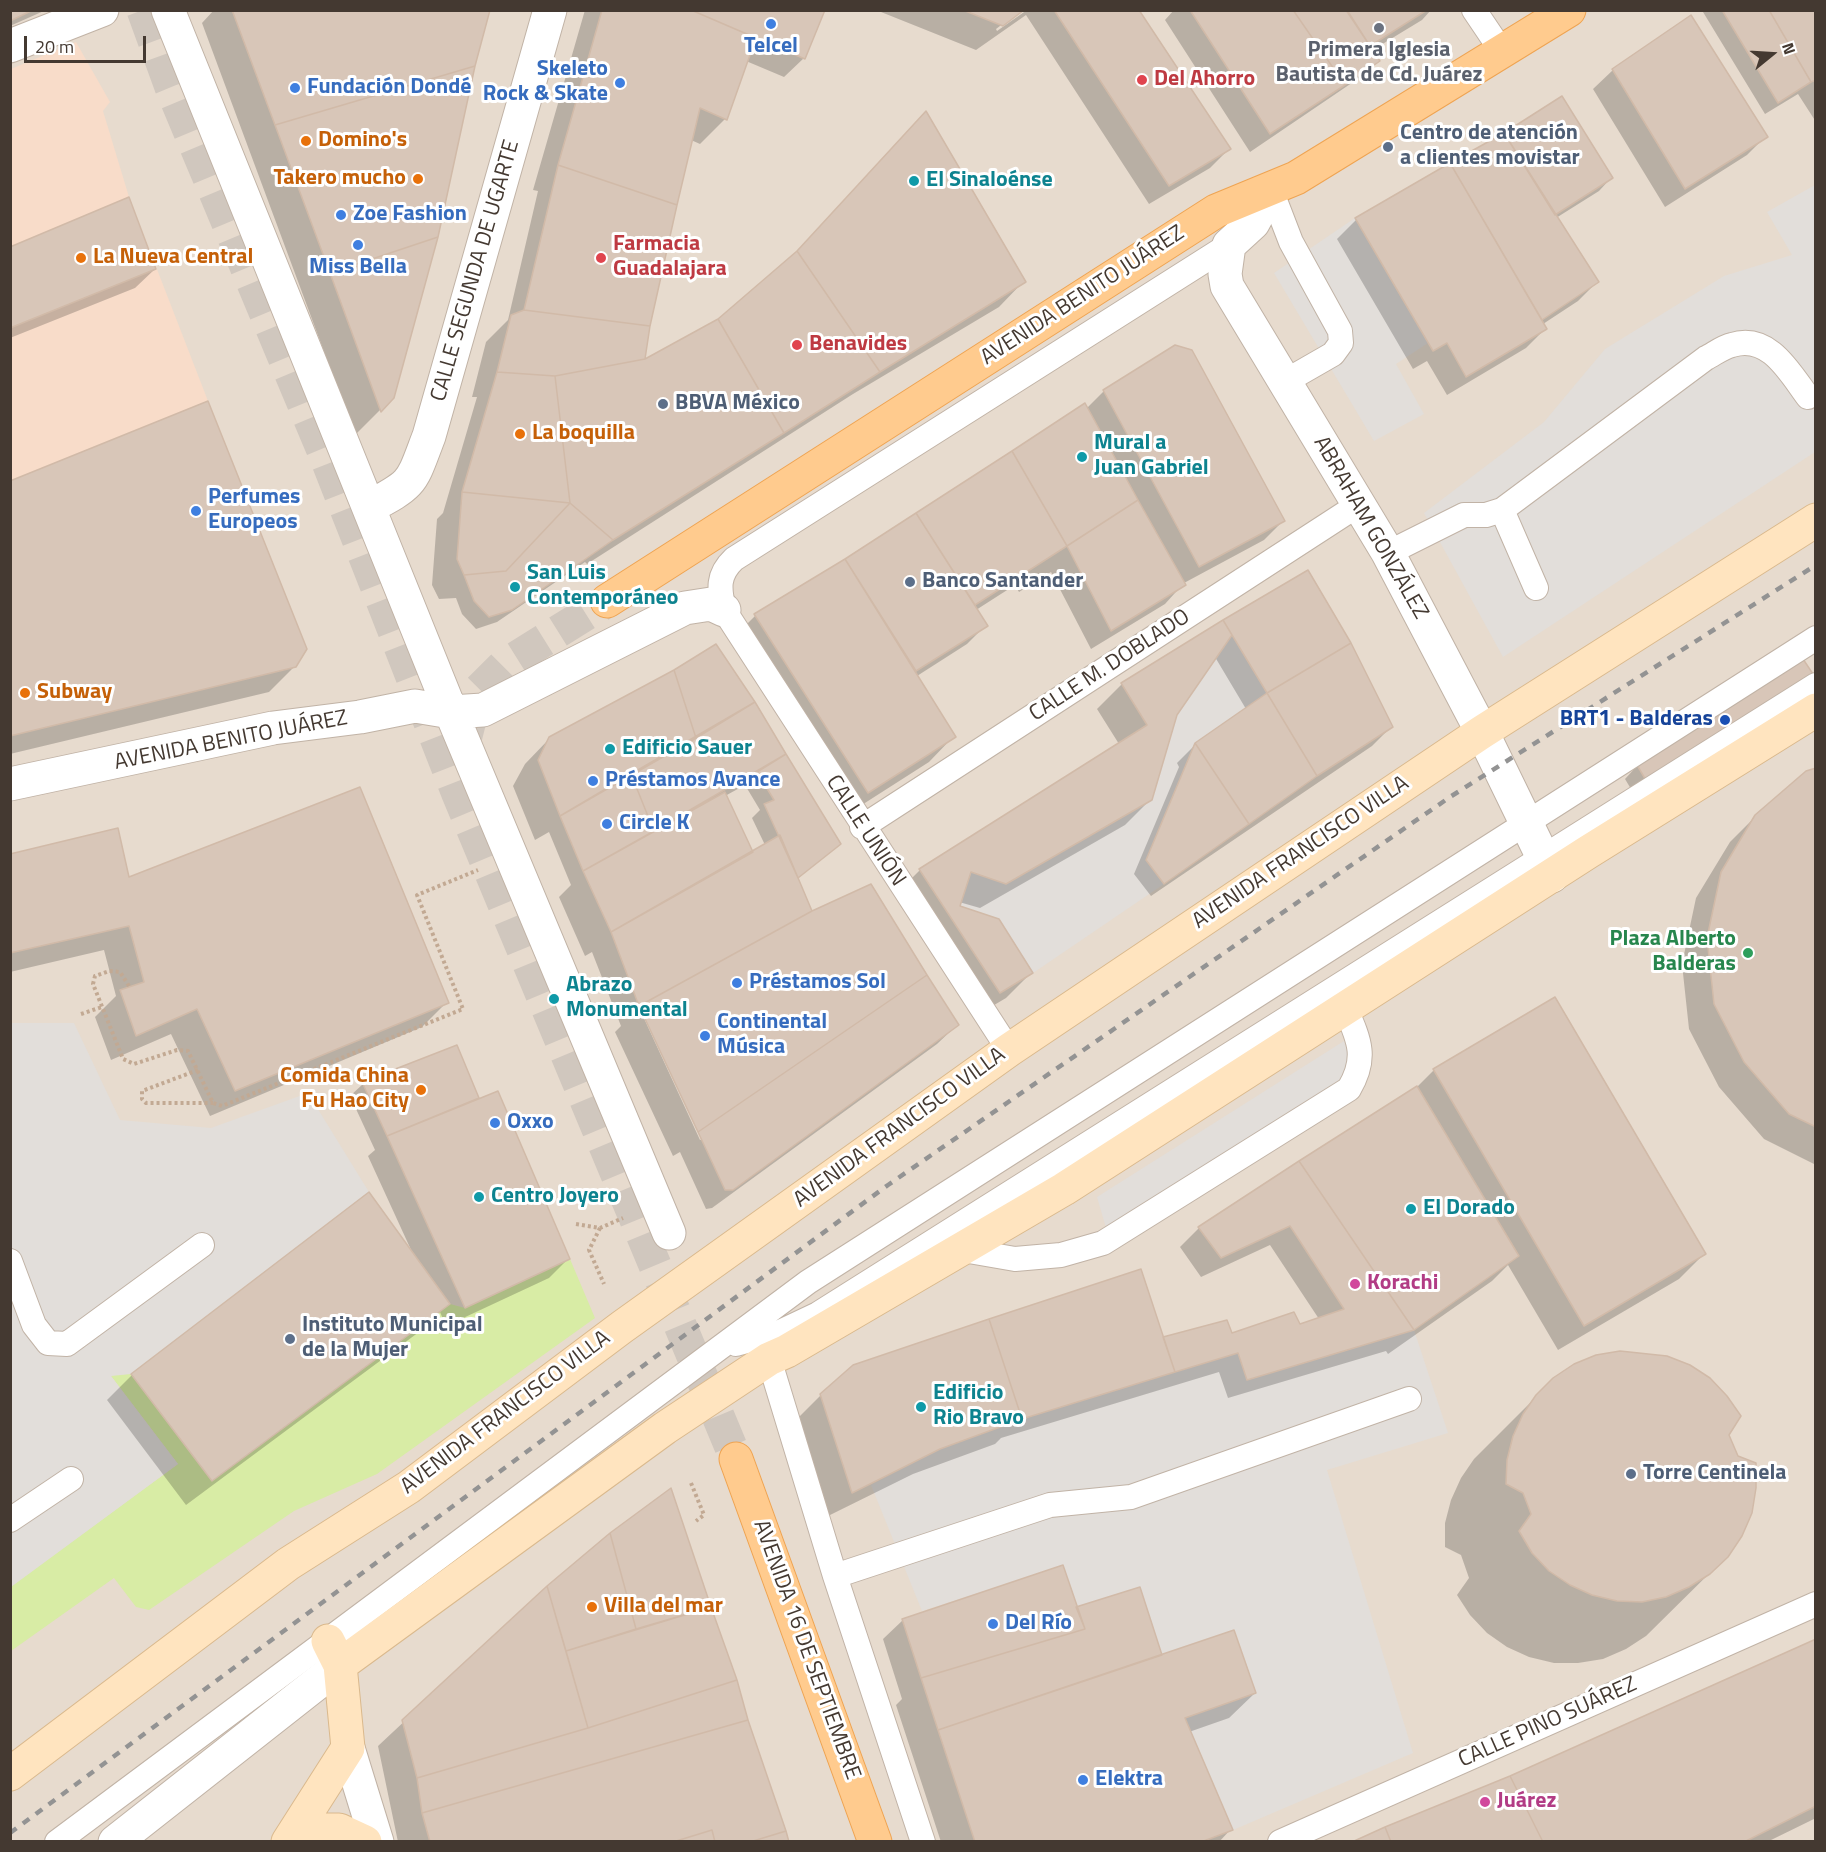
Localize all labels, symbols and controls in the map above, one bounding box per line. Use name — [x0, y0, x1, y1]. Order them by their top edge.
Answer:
marker: Telcel — [764, 17, 778, 31]
marker: Primera Iglesia Bautista de Cd. Juárez — [1372, 21, 1386, 35]
scale bar — [27, 24, 148, 62]
north arrow — [1742, 24, 1802, 84]
text: 20 m — [35, 33, 74, 60]
place label: Telcel — [744, 34, 798, 60]
place label: Primera Iglesia Bautista de Cd. Juárez — [1276, 38, 1482, 90]
text: N — [1776, 39, 1802, 57]
place label: Skeleto Rock & Skate — [483, 57, 608, 108]
place label: Del Ahorro — [1154, 67, 1255, 93]
marker: Del Ahorro — [1135, 73, 1149, 87]
place label: Fundación Dondé — [307, 75, 471, 101]
marker: Skeleto Rock & Skate — [613, 76, 627, 90]
marker: Fundación Dondé — [288, 81, 302, 95]
place label: Centro de atención a clientes movistar — [1400, 121, 1580, 172]
place label: Domino's — [318, 128, 407, 154]
marker: Domino's — [299, 134, 313, 148]
street label: CALLE SEGUNDA DE UGARTE — [426, 137, 526, 405]
marker: Centro de atención a clientes movistar — [1381, 140, 1395, 154]
place label: Takero mucho — [273, 166, 406, 192]
place label: El Sinaloénse — [926, 168, 1053, 194]
marker: Takero mucho — [411, 172, 425, 186]
marker: El Sinaloénse — [907, 174, 921, 188]
place label: Zoe Fashion — [353, 202, 467, 228]
marker: Zoe Fashion — [334, 208, 348, 222]
street label: AVENIDA BENITO JUÁREZ — [976, 220, 1190, 372]
place label: Farmacia Guadalajara — [613, 232, 727, 284]
marker: Miss Bella — [351, 238, 365, 252]
place label: La Nueva Central — [93, 245, 253, 271]
marker: La Nueva Central — [74, 251, 88, 265]
marker: Farmacia Guadalajara — [594, 251, 608, 265]
place label: Miss Bella — [309, 255, 407, 281]
place label: Benavides — [809, 332, 907, 358]
marker: Benavides — [790, 338, 804, 352]
place label: BBVA México — [675, 391, 800, 417]
marker: BBVA México — [656, 397, 670, 411]
place label: La boquilla — [532, 421, 635, 447]
marker: La boquilla — [513, 427, 527, 441]
place label: Mural a Juan Gabriel — [1094, 431, 1209, 482]
street label: ABRAHAM GONZÁLEZ — [1307, 432, 1433, 624]
marker: Mural a Juan Gabriel — [1075, 450, 1089, 464]
place label: Perfumes Europeos — [208, 485, 300, 536]
marker: Perfumes Europeos — [189, 504, 203, 518]
place label: San Luis Contemporáneo — [527, 561, 679, 612]
place label: Banco Santander — [922, 569, 1083, 595]
marker: Banco Santander — [903, 575, 917, 589]
marker: San Luis Contemporáneo — [508, 580, 522, 594]
street label: CALLE M. DOBLADO — [1025, 604, 1195, 728]
place label: Subway — [37, 680, 112, 706]
marker: Subway — [18, 686, 32, 700]
street label: AVENIDA BENITO JUÁREZ — [112, 705, 350, 777]
place label: BRT1 - Balderas — [1560, 707, 1713, 733]
marker: BRT1 - Balderas — [1718, 713, 1732, 727]
place label: Edificio Sauer — [622, 736, 752, 762]
marker: Edificio Sauer — [603, 742, 617, 756]
place label: Préstamos Avance — [605, 768, 780, 794]
street label: CALLE UNIÓN — [819, 771, 911, 891]
street label: AVENIDA FRANCISCO VILLA — [1188, 771, 1414, 935]
marker: Préstamos Avance — [586, 774, 600, 788]
place label: Circle K — [619, 811, 690, 837]
marker: Circle K — [600, 817, 614, 831]
place label: Plaza Alberto Balderas — [1610, 927, 1736, 978]
marker: Plaza Alberto Balderas — [1741, 946, 1755, 960]
place label: Préstamos Sol — [749, 970, 886, 996]
place label: Abrazo Monumental — [566, 973, 688, 1024]
marker: Préstamos Sol — [730, 976, 744, 990]
marker: Abrazo Monumental — [547, 992, 561, 1006]
place label: Continental Música — [717, 1010, 827, 1062]
marker: Continental Música — [698, 1029, 712, 1043]
street label: AVENIDA FRANCISCO VILLA — [789, 1042, 1011, 1214]
place label: Comida China Fu Hao City — [280, 1064, 409, 1116]
marker: Comida China Fu Hao City — [414, 1083, 428, 1097]
place label: Oxxo — [507, 1110, 554, 1136]
marker: Oxxo — [488, 1116, 502, 1130]
place label: Centro Joyero — [491, 1184, 619, 1210]
marker: Centro Joyero — [472, 1190, 486, 1204]
place label: El Dorado — [1423, 1196, 1515, 1222]
marker: El Dorado — [1404, 1202, 1418, 1216]
place label: Korachi — [1367, 1271, 1438, 1297]
marker: Korachi — [1348, 1277, 1362, 1291]
place label: Instituto Municipal de la Mujer — [302, 1313, 483, 1364]
street label: AVENIDA FRANCISCO VILLA — [396, 1326, 616, 1500]
marker: Instituto Municipal de la Mujer — [283, 1332, 297, 1346]
place label: Edificio Rio Bravo — [933, 1381, 1024, 1432]
marker: Edificio Rio Bravo — [914, 1400, 928, 1414]
place label: Torre Centinela — [1643, 1461, 1787, 1487]
marker: Torre Centinela — [1624, 1467, 1638, 1481]
street label: AVENIDA 16 DE SEPTIEMBRE — [747, 1517, 865, 1783]
place label: Villa del mar — [604, 1594, 723, 1620]
marker: Villa del mar — [585, 1600, 599, 1614]
place label: Del Río — [1005, 1611, 1072, 1637]
marker: Del Río — [986, 1617, 1000, 1631]
street label: CALLE PINO SUÁREZ — [1455, 1672, 1641, 1774]
place label: Elektra — [1095, 1767, 1163, 1793]
marker: Elektra — [1076, 1773, 1090, 1787]
place label: Juárez — [1497, 1789, 1556, 1815]
marker: Juárez — [1478, 1795, 1492, 1809]

